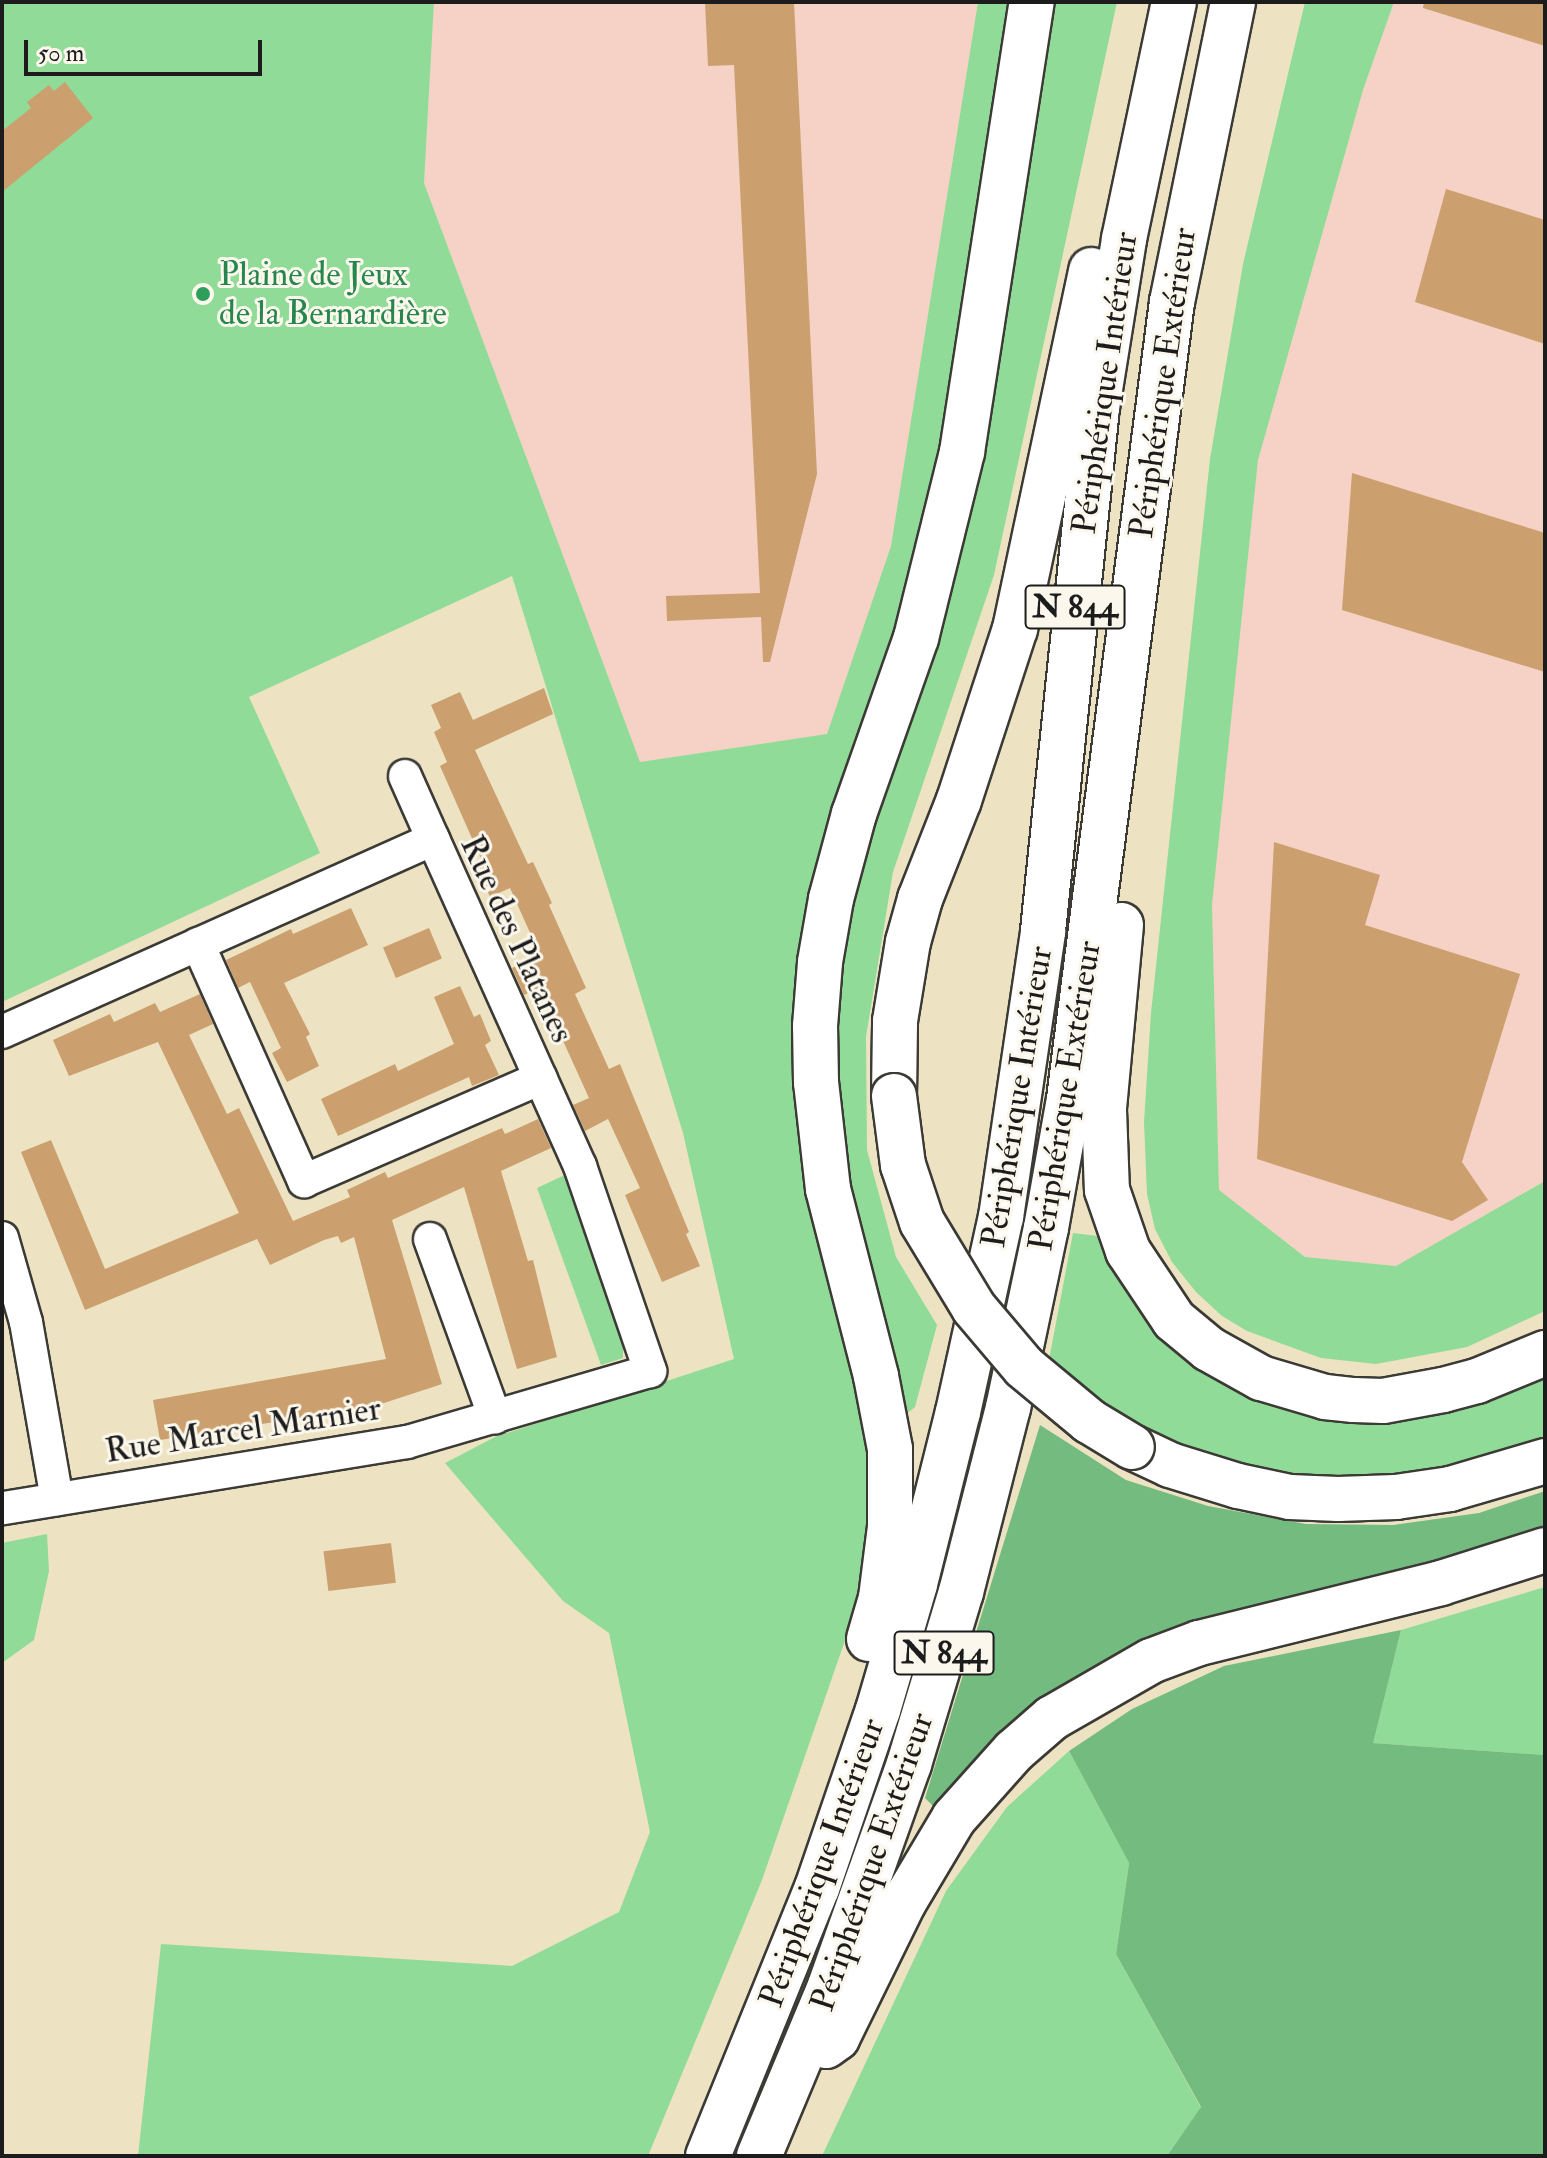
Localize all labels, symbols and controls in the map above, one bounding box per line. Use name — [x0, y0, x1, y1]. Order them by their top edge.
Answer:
scale bar — [28, 24, 266, 74]
text: 50 m — [38, 38, 84, 69]
street label: Périphérique Extérieur — [1121, 225, 1205, 541]
street label: Périphérique Intérieur — [1064, 229, 1146, 537]
place label: Plaine de Jeux de la Bernardière — [219, 254, 447, 334]
marker: Plaine de Jeux de la Bernardière — [194, 285, 212, 303]
road number: N 844 — [1023, 579, 1127, 635]
street label: Rue des Platanes — [451, 829, 583, 1049]
street label: Périphérique Extérieur — [1020, 938, 1110, 1254]
street label: Périphérique Intérieur — [973, 943, 1061, 1251]
street label: Rue Marcel Marnier — [102, 1388, 384, 1472]
road number: N 844 — [892, 1625, 996, 1681]
street label: Périphérique Extérieur — [802, 1707, 942, 2017]
street label: Périphérique Intérieur — [751, 1713, 893, 2013]

